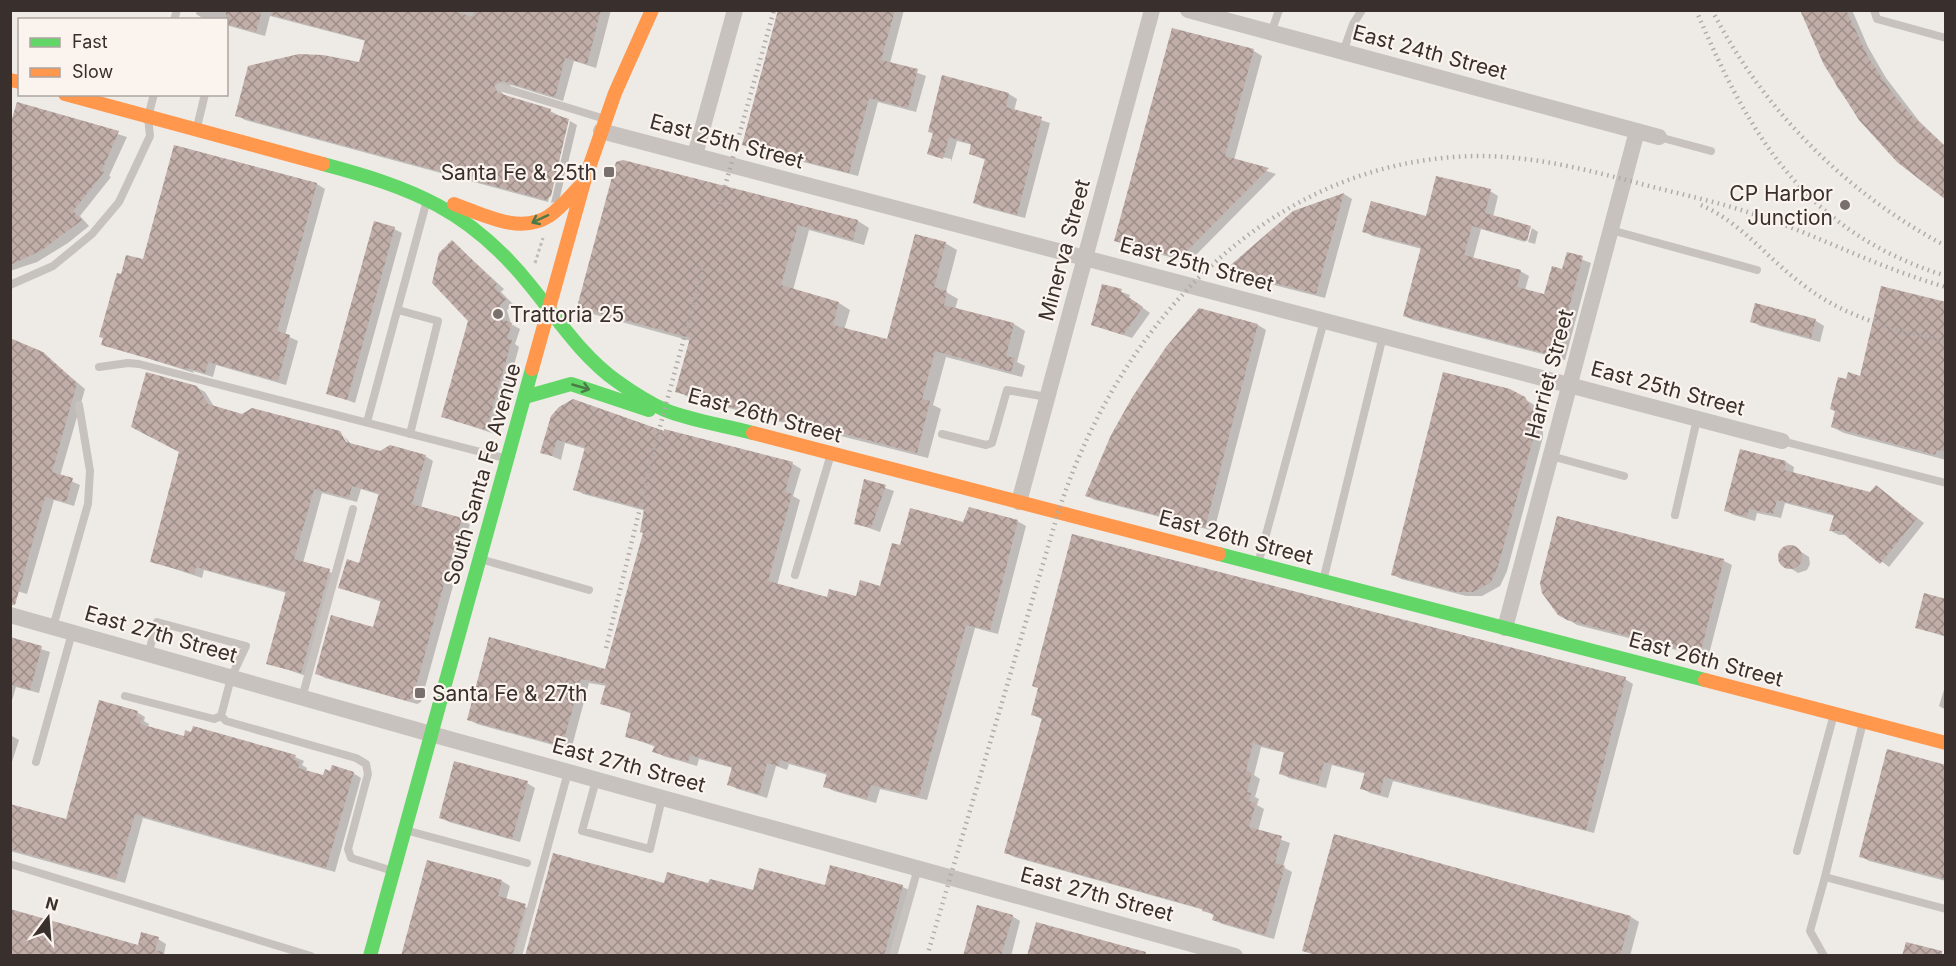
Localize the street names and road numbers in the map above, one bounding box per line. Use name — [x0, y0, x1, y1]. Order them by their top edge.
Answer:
street label: East 24th Street — [1350, 19, 1510, 85]
street label: East 25th Street — [647, 108, 807, 174]
street label: Minerva Street — [1033, 176, 1095, 324]
street label: East 25th Street — [1117, 231, 1277, 297]
street label: Harriet Street — [1520, 306, 1578, 442]
street label: East 25th Street — [1588, 355, 1748, 421]
street label: South Santa Fe Avenue — [438, 360, 526, 588]
street label: East 26th Street — [685, 382, 845, 448]
street label: East 26th Street — [1156, 504, 1316, 570]
street label: East 27th Street — [82, 600, 240, 668]
street label: East 26th Street — [1626, 626, 1786, 692]
street label: East 27th Street — [550, 733, 708, 797]
street label: East 27th Street — [1018, 862, 1176, 926]

